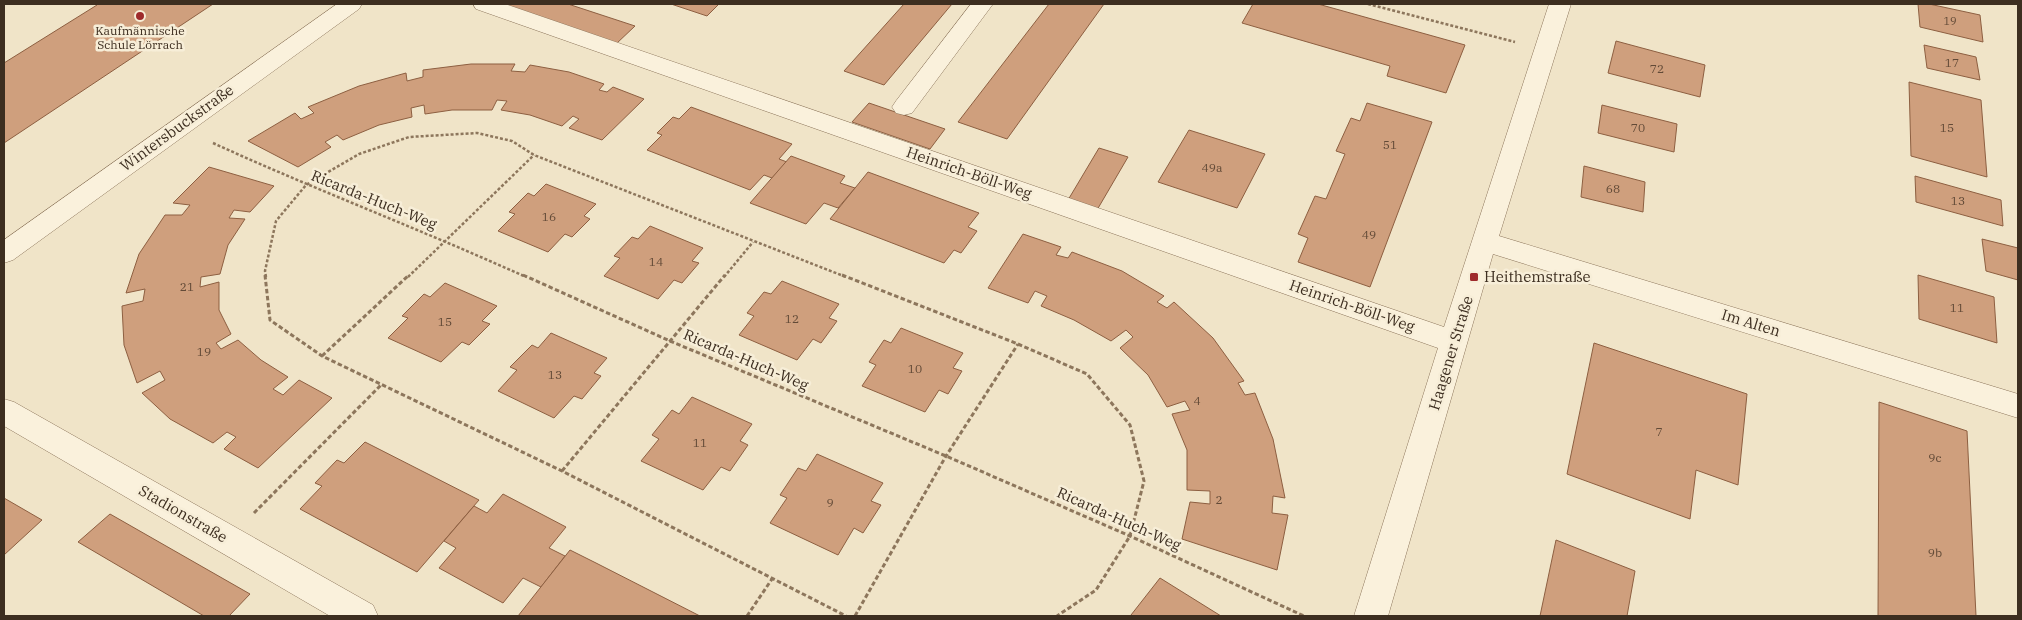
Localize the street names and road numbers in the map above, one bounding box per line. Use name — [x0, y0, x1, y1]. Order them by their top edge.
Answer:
street label: Wintersbuckstraße — [116, 80, 237, 175]
street label: Heinrich-Böll-Weg — [904, 142, 1034, 203]
street label: Ricarda-Huch-Weg — [308, 166, 440, 233]
street label: Heinrich-Böll-Weg — [1287, 275, 1417, 336]
street label: Haagener Straße — [1424, 293, 1477, 412]
street label: Im Alten — [1719, 305, 1783, 341]
street label: Ricarda-Huch-Weg — [681, 325, 812, 395]
street label: Stadionstraße — [136, 481, 231, 547]
street label: Ricarda-Huch-Weg — [1054, 483, 1184, 555]

